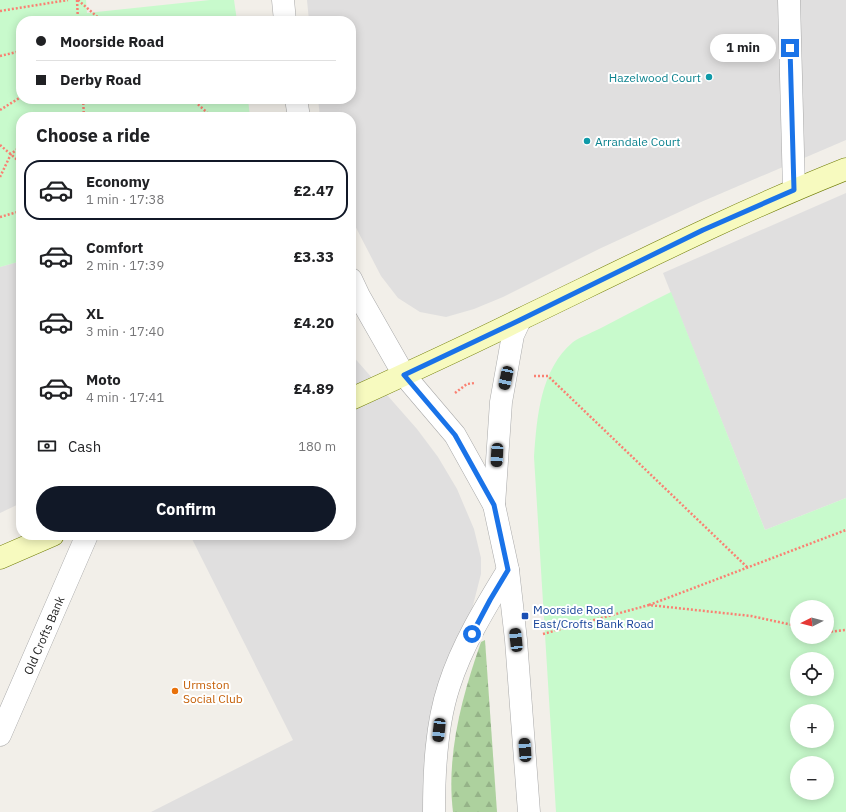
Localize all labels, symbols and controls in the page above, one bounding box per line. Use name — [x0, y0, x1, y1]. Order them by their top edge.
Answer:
text: Moorside Road — [60, 32, 164, 51]
callout: 1 min — [710, 34, 776, 62]
text: 1 min — [726, 39, 760, 56]
route end — [781, 39, 799, 57]
text: Derby Road — [60, 70, 141, 89]
place label: Hazelwood Court — [609, 70, 701, 85]
marker: Hazelwood Court — [704, 72, 714, 82]
text: Choose a ride — [36, 124, 150, 147]
place label: Arrandale Court — [595, 134, 680, 149]
marker: Arrandale Court — [582, 136, 592, 146]
icon: car — [38, 172, 74, 208]
text: Economy — [86, 172, 150, 191]
text: £2.47 — [294, 181, 334, 200]
text: 1 min · 17:38 — [86, 191, 164, 208]
icon: car — [38, 238, 74, 274]
text: Comfort — [86, 238, 143, 257]
text: £3.33 — [294, 247, 334, 266]
text: 2 min · 17:39 — [86, 257, 164, 274]
icon: car — [38, 304, 74, 340]
text: XL — [86, 304, 104, 323]
text: £4.20 — [294, 313, 334, 332]
text: 3 min · 17:40 — [86, 323, 164, 340]
car — [498, 365, 514, 391]
icon: car — [38, 370, 74, 406]
text: Moto — [86, 370, 121, 389]
text: £4.89 — [294, 379, 334, 398]
text: 4 min · 17:41 — [86, 389, 164, 406]
icon: cash — [36, 435, 58, 457]
text: Cash — [68, 437, 101, 456]
text: 180 m — [298, 438, 336, 455]
car — [490, 443, 504, 467]
button: Confirm — [36, 486, 336, 532]
street label: Old Crofts Bank — [20, 593, 67, 677]
north arrow — [790, 600, 834, 644]
map controls — [790, 600, 834, 800]
place label: Moorside Road East/Crofts Bank Road — [533, 602, 654, 631]
marker: Moorside Road East/Crofts Bank Road — [520, 611, 530, 621]
route start — [463, 625, 481, 643]
car — [509, 627, 523, 653]
button: locate — [790, 652, 834, 696]
place label: Urmston Social Club — [183, 677, 243, 706]
marker: Urmston Social Club — [170, 686, 180, 696]
button: + — [790, 704, 834, 748]
car — [432, 717, 446, 743]
car — [518, 738, 532, 762]
button: − — [790, 756, 834, 800]

